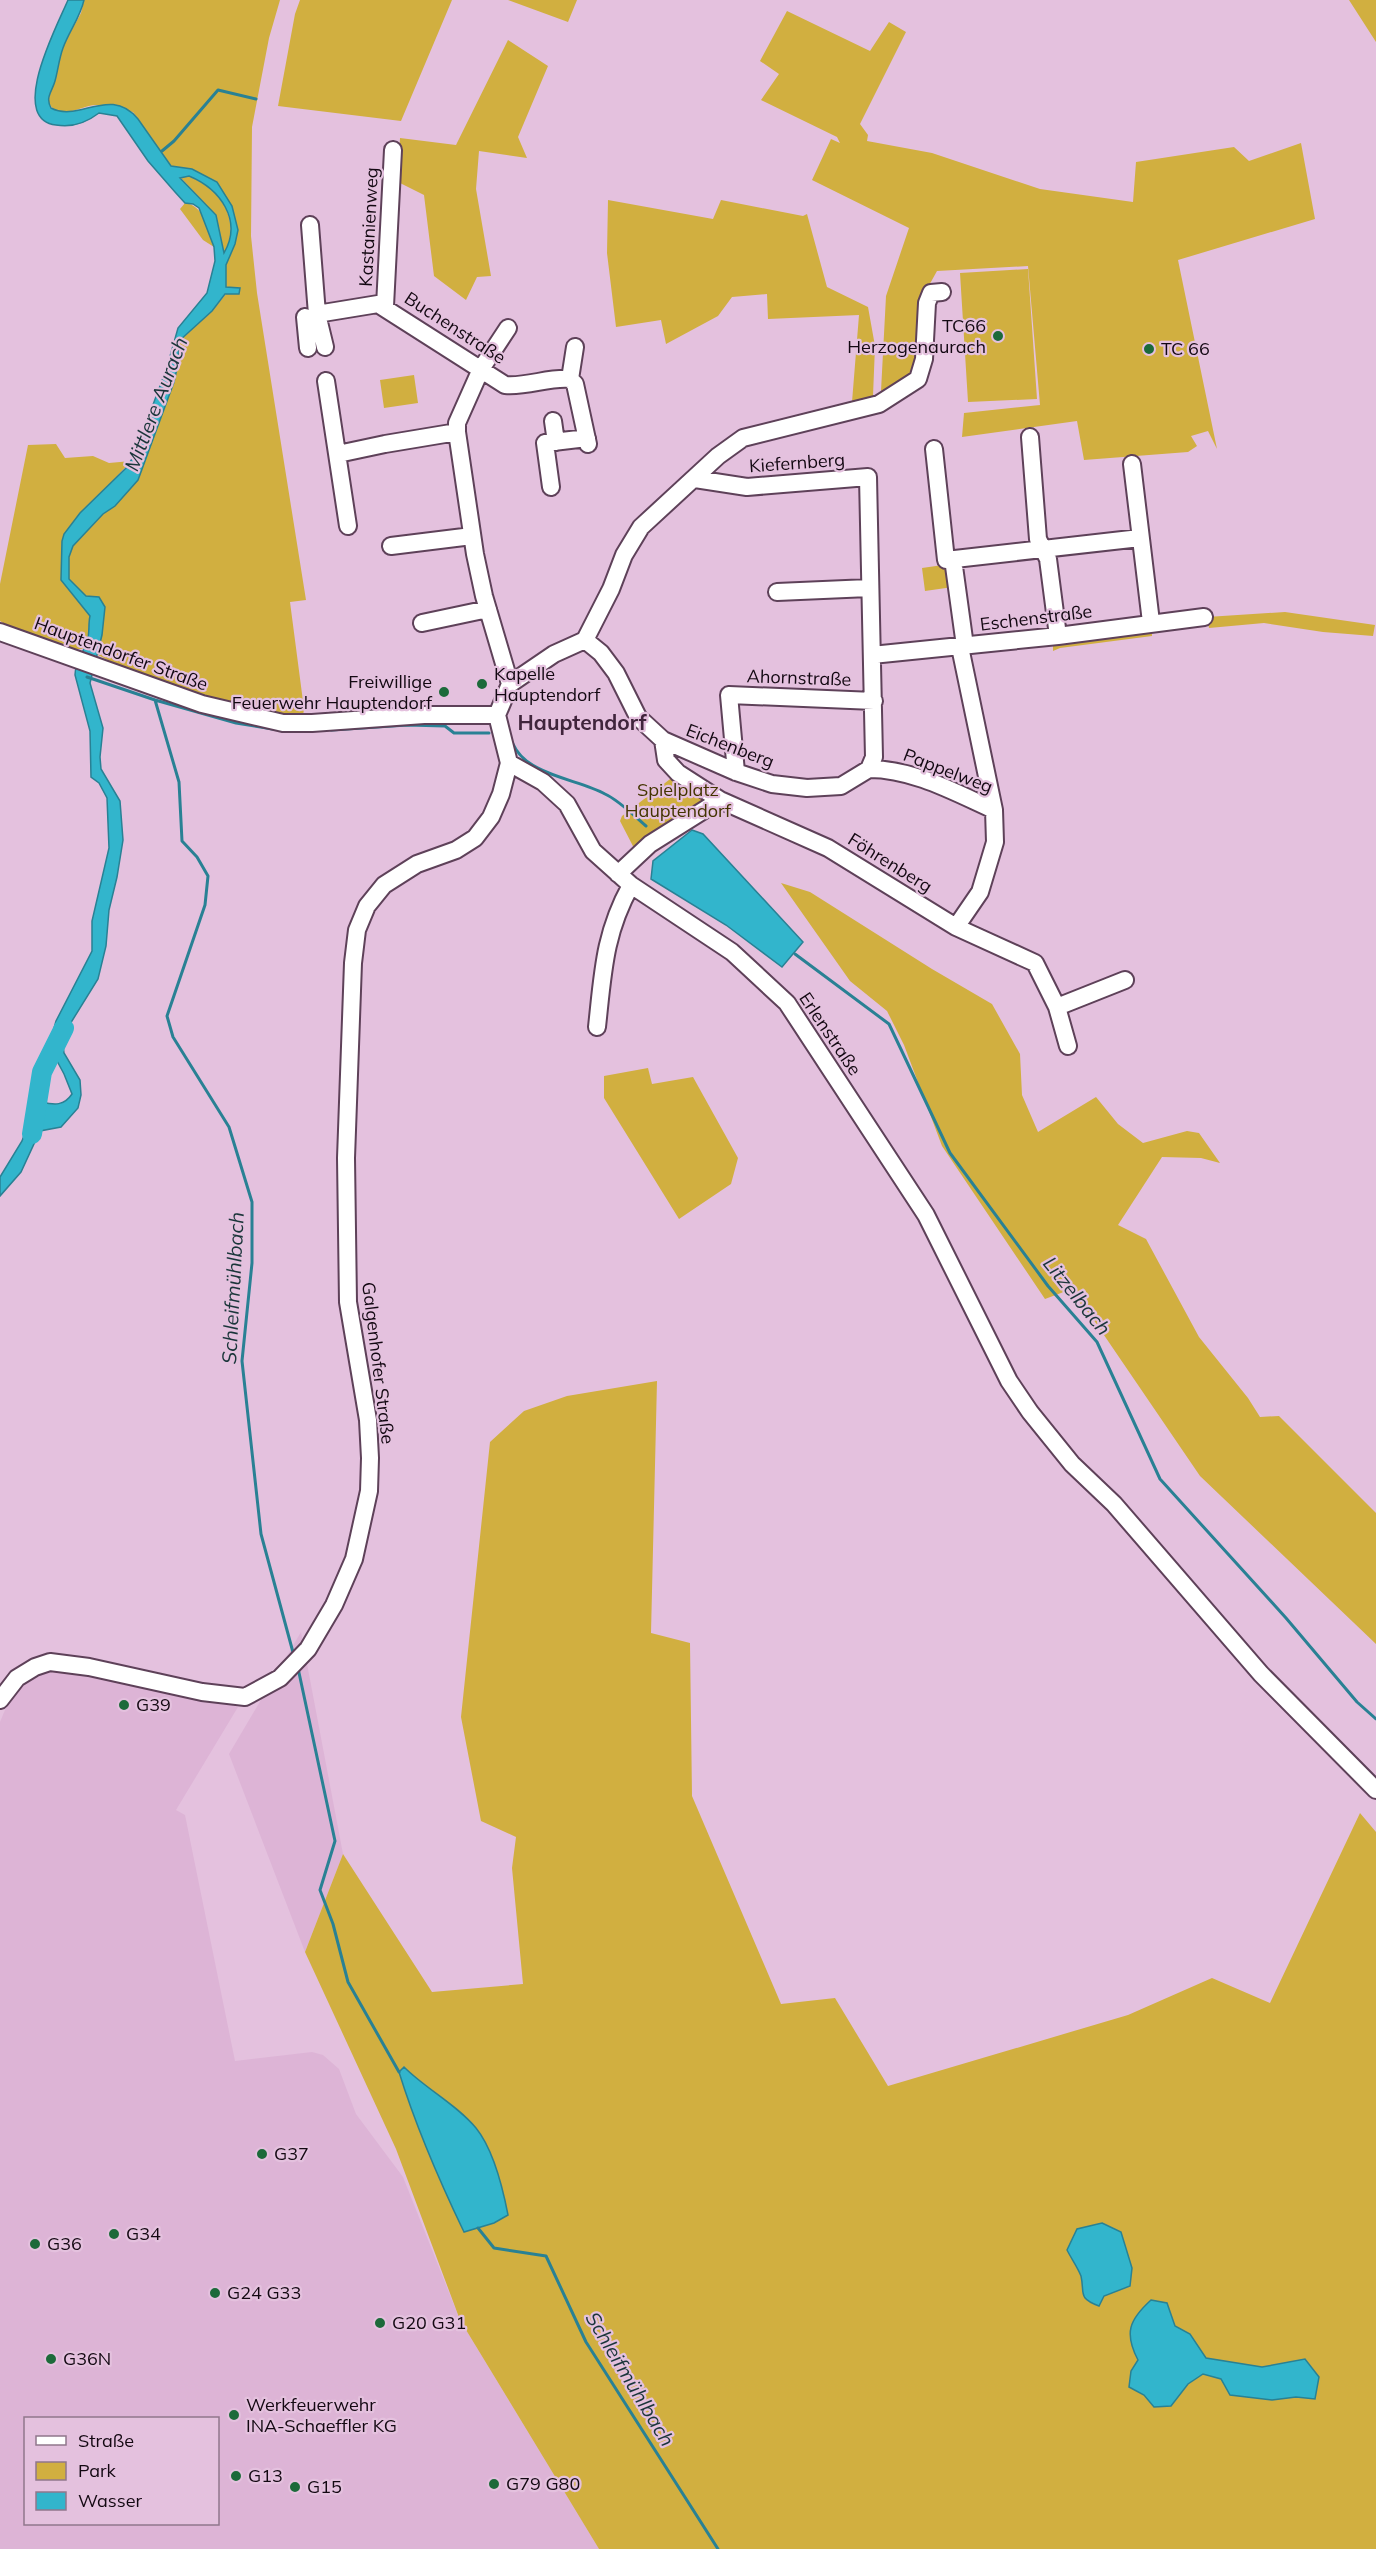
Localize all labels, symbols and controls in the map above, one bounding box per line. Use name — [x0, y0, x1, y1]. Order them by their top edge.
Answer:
street label: Kastanienweg — [354, 167, 383, 287]
street label: Buchenstraße — [400, 286, 510, 369]
place label: TC66 Herzogenaurach — [847, 314, 986, 358]
marker: TC66 Herzogenaurach — [991, 329, 1005, 343]
water label: Mittlere Aurach — [118, 333, 193, 474]
place label: TC 66 — [1161, 337, 1210, 360]
marker: TC 66 — [1142, 342, 1156, 356]
street label: Kiefernberg — [748, 448, 846, 477]
street label: Eschenstraße — [979, 599, 1093, 636]
street label: Hauptendorfer Straße — [31, 611, 211, 696]
place label: Kapelle Hauptendorf — [494, 662, 601, 706]
street label: Ahornstraße — [746, 664, 852, 691]
place label: Freiwillige Feuerwehr Hauptendorf — [232, 670, 433, 714]
marker: Kapelle Hauptendorf — [475, 677, 489, 691]
marker: Freiwillige Feuerwehr Hauptendorf — [437, 685, 451, 699]
district label: Hauptendorf — [518, 709, 648, 735]
street label: Eichenberg — [683, 718, 777, 773]
street label: Pappelweg — [900, 743, 996, 798]
park label: Spielplatz Hauptendorf — [625, 778, 732, 822]
street label: Föhrenberg — [844, 828, 937, 898]
street label: Erlenstraße — [794, 988, 867, 1080]
water label: Schleifmühlbach — [216, 1211, 249, 1365]
water label: Litzelbach — [1038, 1251, 1117, 1340]
street label: Galgenhofer Straße — [357, 1281, 400, 1445]
place label: G39 — [136, 1693, 171, 1716]
marker: G39 — [117, 1698, 131, 1712]
place label: G37 — [274, 2142, 309, 2165]
marker: G37 — [255, 2147, 269, 2161]
place label: G34 — [126, 2222, 161, 2245]
marker: G34 — [107, 2227, 121, 2241]
place label: G36 — [47, 2232, 82, 2255]
marker: G36 — [28, 2237, 42, 2251]
place label: G24 G33 — [227, 2281, 301, 2304]
marker: G24 G33 — [208, 2286, 222, 2300]
water label: Schleifmühlbach — [580, 2307, 680, 2451]
place label: G20 G31 — [392, 2311, 466, 2334]
marker: G20 G31 — [373, 2316, 387, 2330]
place label: G36N — [63, 2347, 111, 2370]
marker: G36N — [44, 2352, 58, 2366]
place label: Werkfeuerwehr INA-Schaeffler KG — [246, 2393, 397, 2437]
marker: Werkfeuerwehr INA-Schaeffler KG — [227, 2408, 241, 2422]
legend — [24, 2417, 219, 2525]
text: Straße — [78, 2429, 134, 2452]
text: Park — [78, 2459, 117, 2482]
place label: G13 — [248, 2464, 283, 2487]
marker: G13 — [229, 2469, 243, 2483]
place label: G79 G80 — [506, 2472, 580, 2495]
place label: G15 — [307, 2475, 342, 2498]
marker: G79 G80 — [487, 2477, 501, 2491]
marker: G15 — [288, 2480, 302, 2494]
text: Wasser — [78, 2489, 142, 2512]

